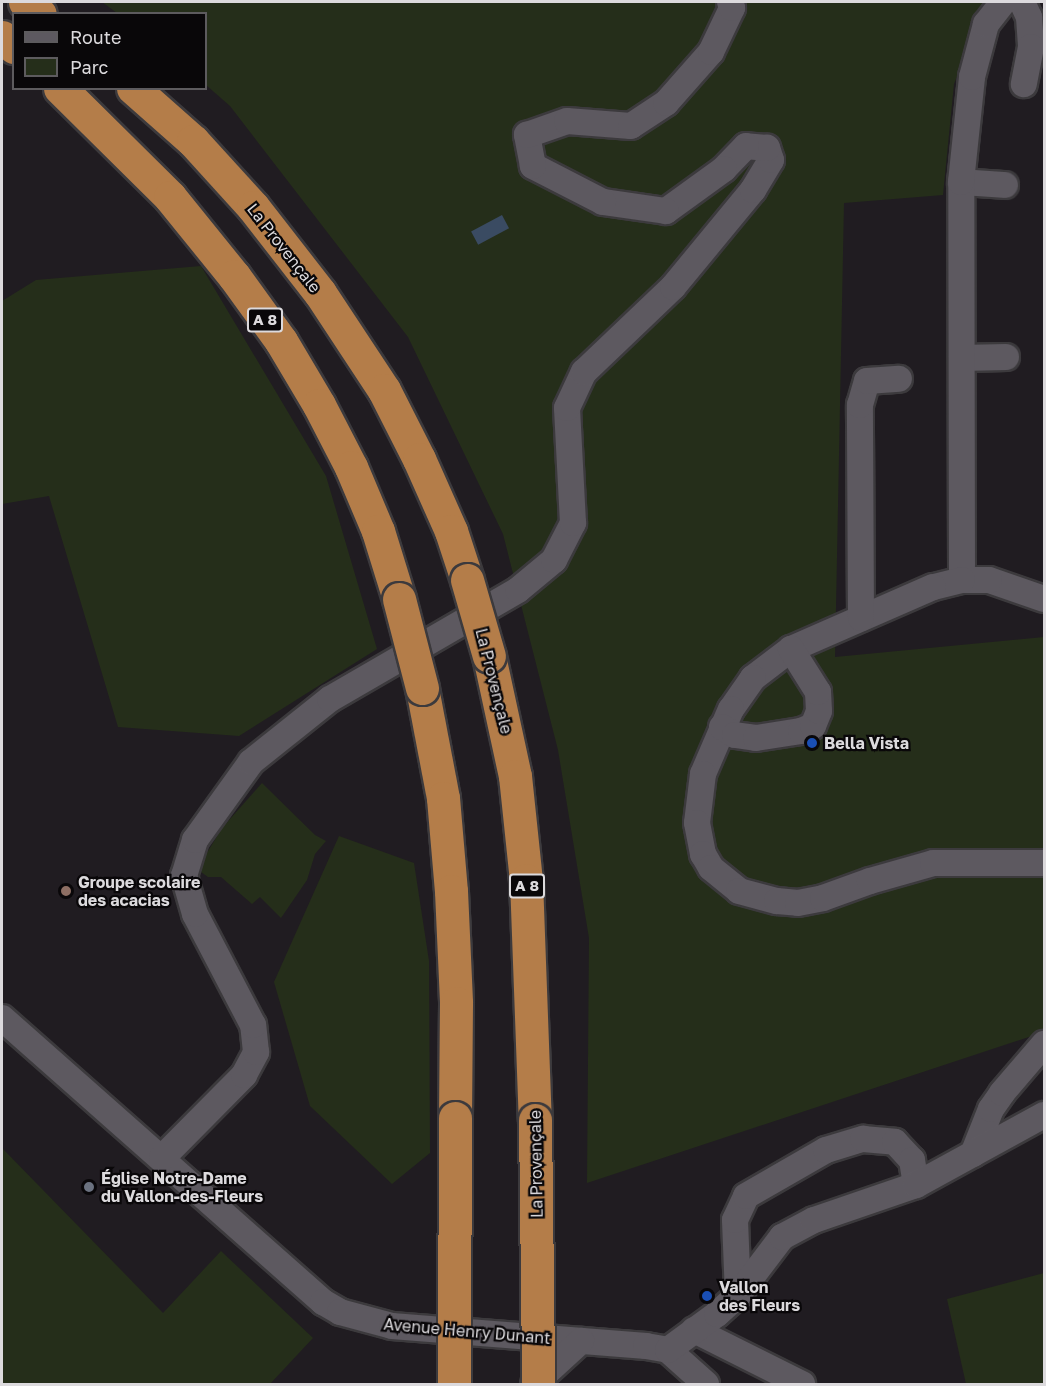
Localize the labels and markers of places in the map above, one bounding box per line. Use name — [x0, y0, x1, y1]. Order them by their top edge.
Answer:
place label: Bella Vista — [824, 733, 909, 753]
marker: Bella Vista — [805, 736, 819, 750]
place label: Groupe scolaire des acacias — [78, 872, 200, 910]
marker: Groupe scolaire des acacias — [59, 884, 73, 898]
place label: Église Notre-Dame du Vallon-des-Fleurs — [101, 1168, 263, 1206]
marker: Église Notre-Dame du Vallon-des-Fleurs — [82, 1180, 96, 1194]
place label: Vallon des Fleurs — [719, 1277, 800, 1315]
marker: Vallon des Fleurs — [700, 1289, 714, 1303]

